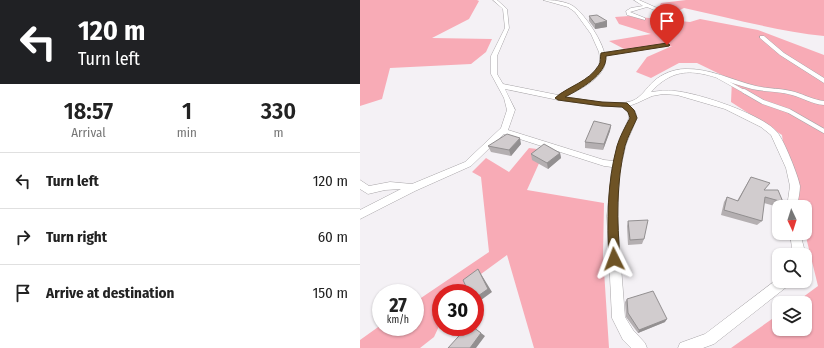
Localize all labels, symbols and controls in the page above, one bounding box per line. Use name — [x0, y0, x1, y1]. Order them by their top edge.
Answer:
pin — [650, 4, 684, 45]
icon: arrive — [656, 10, 678, 32]
text: 120 m — [78, 14, 145, 47]
icon: left — [12, 16, 64, 68]
text: Turn left — [78, 48, 140, 70]
text: 18:57 — [64, 97, 113, 125]
text: 1 — [182, 97, 192, 125]
text: 330 — [261, 97, 296, 125]
text: Arrival — [71, 125, 106, 140]
text: min — [177, 125, 197, 140]
text: m — [273, 125, 283, 140]
icon: left — [12, 170, 34, 192]
text: Turn left — [46, 172, 99, 190]
text: 120 m — [313, 172, 348, 190]
north arrow — [772, 200, 812, 240]
map controls — [772, 200, 812, 336]
icon: right — [12, 226, 34, 248]
text: Turn right — [46, 228, 107, 246]
text: 60 m — [318, 228, 348, 246]
position arrow — [593, 238, 635, 280]
button: search — [772, 248, 812, 288]
icon: arrive — [12, 282, 34, 304]
text: Arrive at destination — [46, 284, 174, 302]
text: 150 m — [312, 284, 348, 302]
speed limit sign: 30 — [432, 284, 484, 336]
text: 27 — [389, 293, 407, 317]
button: layers — [772, 296, 812, 336]
text: km/h — [387, 314, 409, 326]

